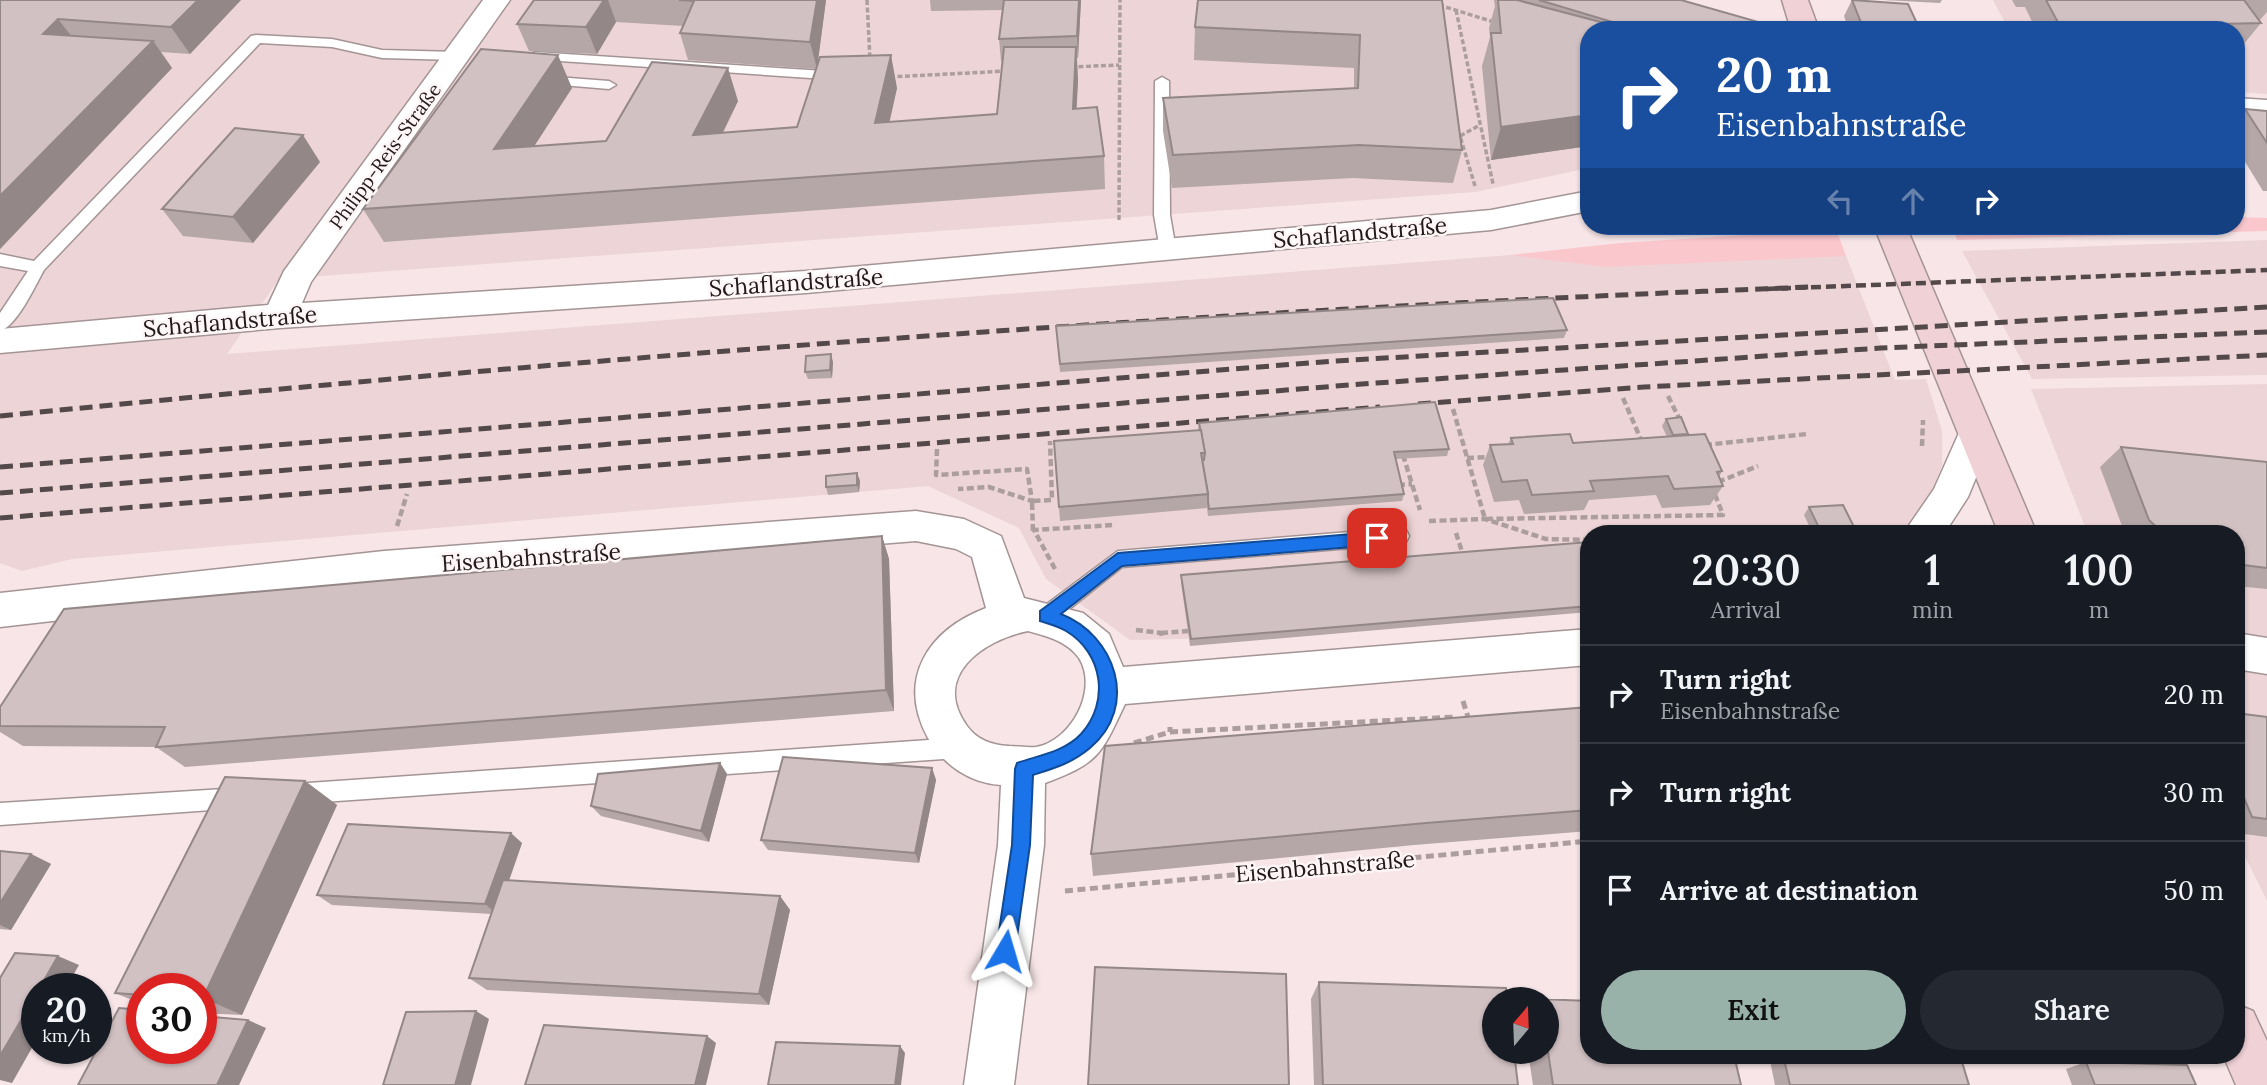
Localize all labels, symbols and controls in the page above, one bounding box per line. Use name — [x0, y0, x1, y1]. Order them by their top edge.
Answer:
text: 20 m — [1716, 43, 1831, 105]
icon: right — [1601, 49, 1692, 140]
street label: Philipp-Reis-Straße — [324, 78, 446, 234]
text: Eisenbahnstraße — [1716, 104, 1967, 145]
icon: left — [1821, 182, 1859, 220]
icon: ahead — [1894, 182, 1932, 220]
icon: right — [1967, 182, 2005, 220]
street label: Schaflandstraße — [1272, 210, 1448, 254]
street label: Schaflandstraße — [708, 261, 884, 303]
street label: Schaflandstraße — [142, 299, 318, 343]
pin — [1347, 508, 1407, 568]
icon: arrive — [1358, 519, 1396, 557]
street label: Eisenbahnstraße — [440, 536, 622, 578]
text: 20:30 — [1691, 543, 1801, 597]
text: 1 — [1924, 543, 1941, 597]
text: 100 — [2064, 543, 2134, 597]
text: Arrival — [1711, 595, 1781, 624]
text: min — [1912, 595, 1953, 624]
text: m — [2089, 595, 2109, 624]
text: Turn right — [1660, 663, 1791, 696]
icon: right — [1601, 675, 1639, 713]
text: 20 m — [2164, 678, 2224, 711]
text: Eisenbahnstraße — [1660, 696, 1840, 725]
icon: right — [1601, 773, 1639, 811]
text: Turn right — [1660, 776, 1791, 809]
text: 30 m — [2163, 776, 2224, 809]
street label: Eisenbahnstraße — [1234, 844, 1416, 888]
icon: arrive — [1601, 871, 1639, 909]
text: Arrive at destination — [1660, 874, 1918, 907]
text: 50 m — [2164, 874, 2224, 907]
position arrow — [968, 914, 1042, 988]
button: Exit — [1601, 970, 1906, 1050]
button: Share — [1920, 970, 2224, 1050]
speed limit sign: 30 — [126, 973, 217, 1064]
text: 20 — [46, 987, 87, 1032]
north arrow — [1482, 987, 1559, 1064]
map controls — [1482, 987, 1559, 1064]
text: km/h — [42, 1024, 91, 1047]

